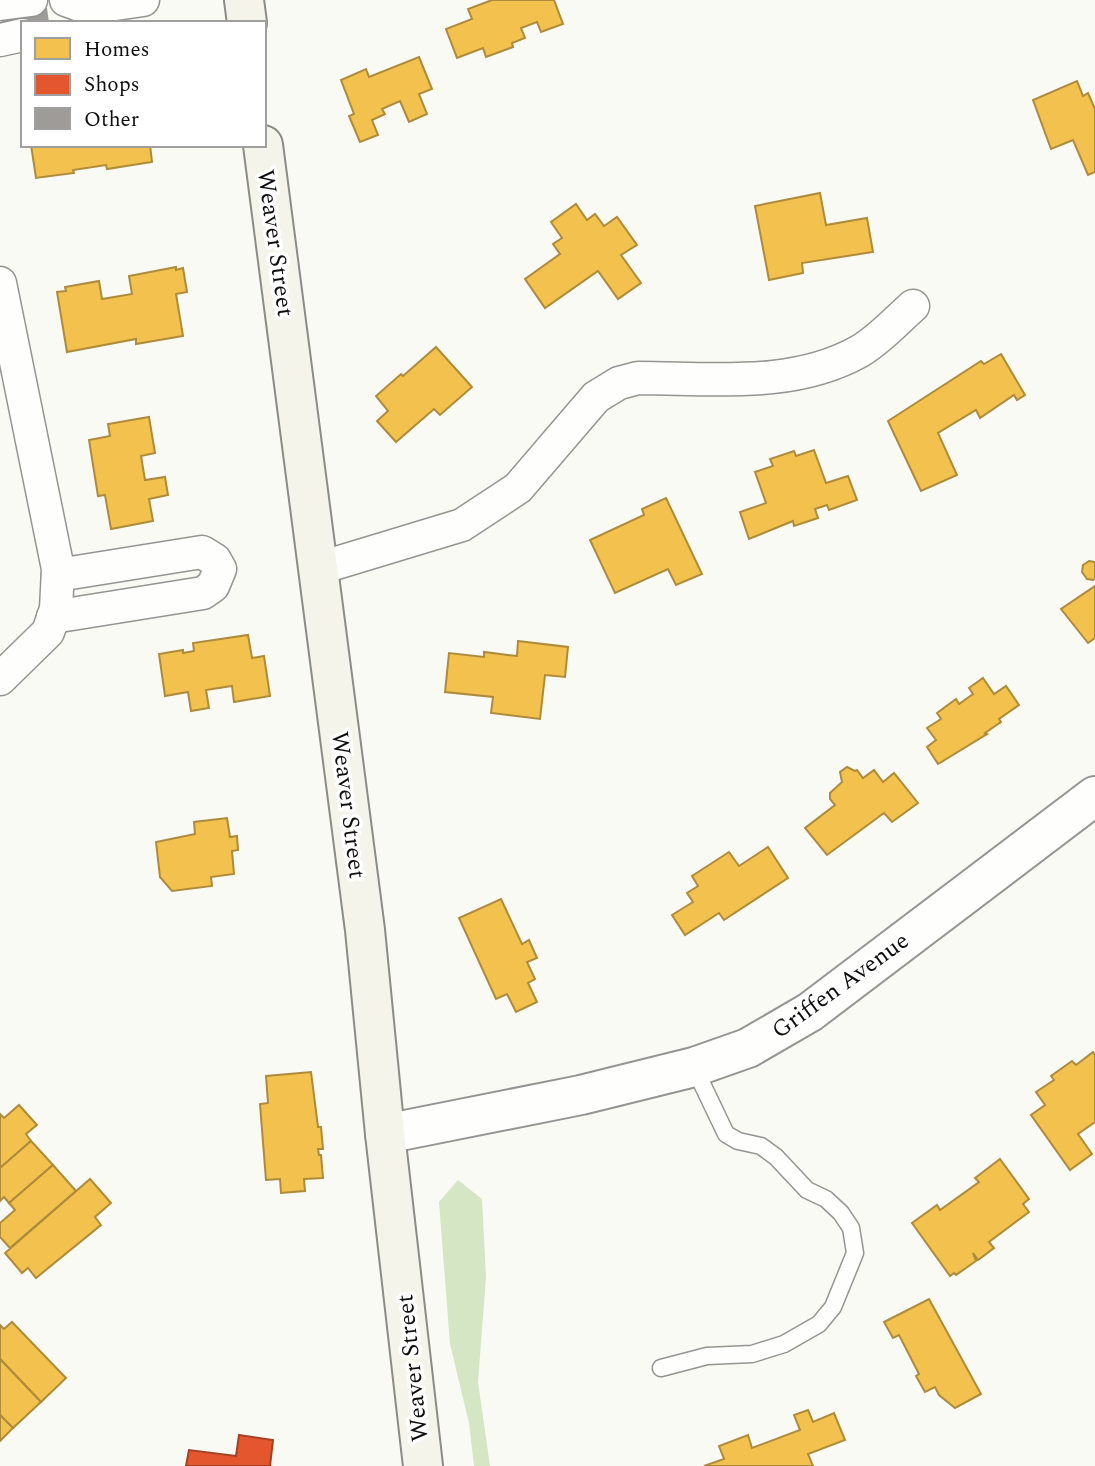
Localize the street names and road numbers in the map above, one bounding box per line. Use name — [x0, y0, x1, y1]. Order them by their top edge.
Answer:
street label: Weaver Street — [247, 167, 303, 319]
street label: Weaver Street — [321, 729, 375, 881]
street label: Griffen Avenue — [764, 923, 917, 1048]
street label: Weaver Street — [387, 1292, 439, 1443]

